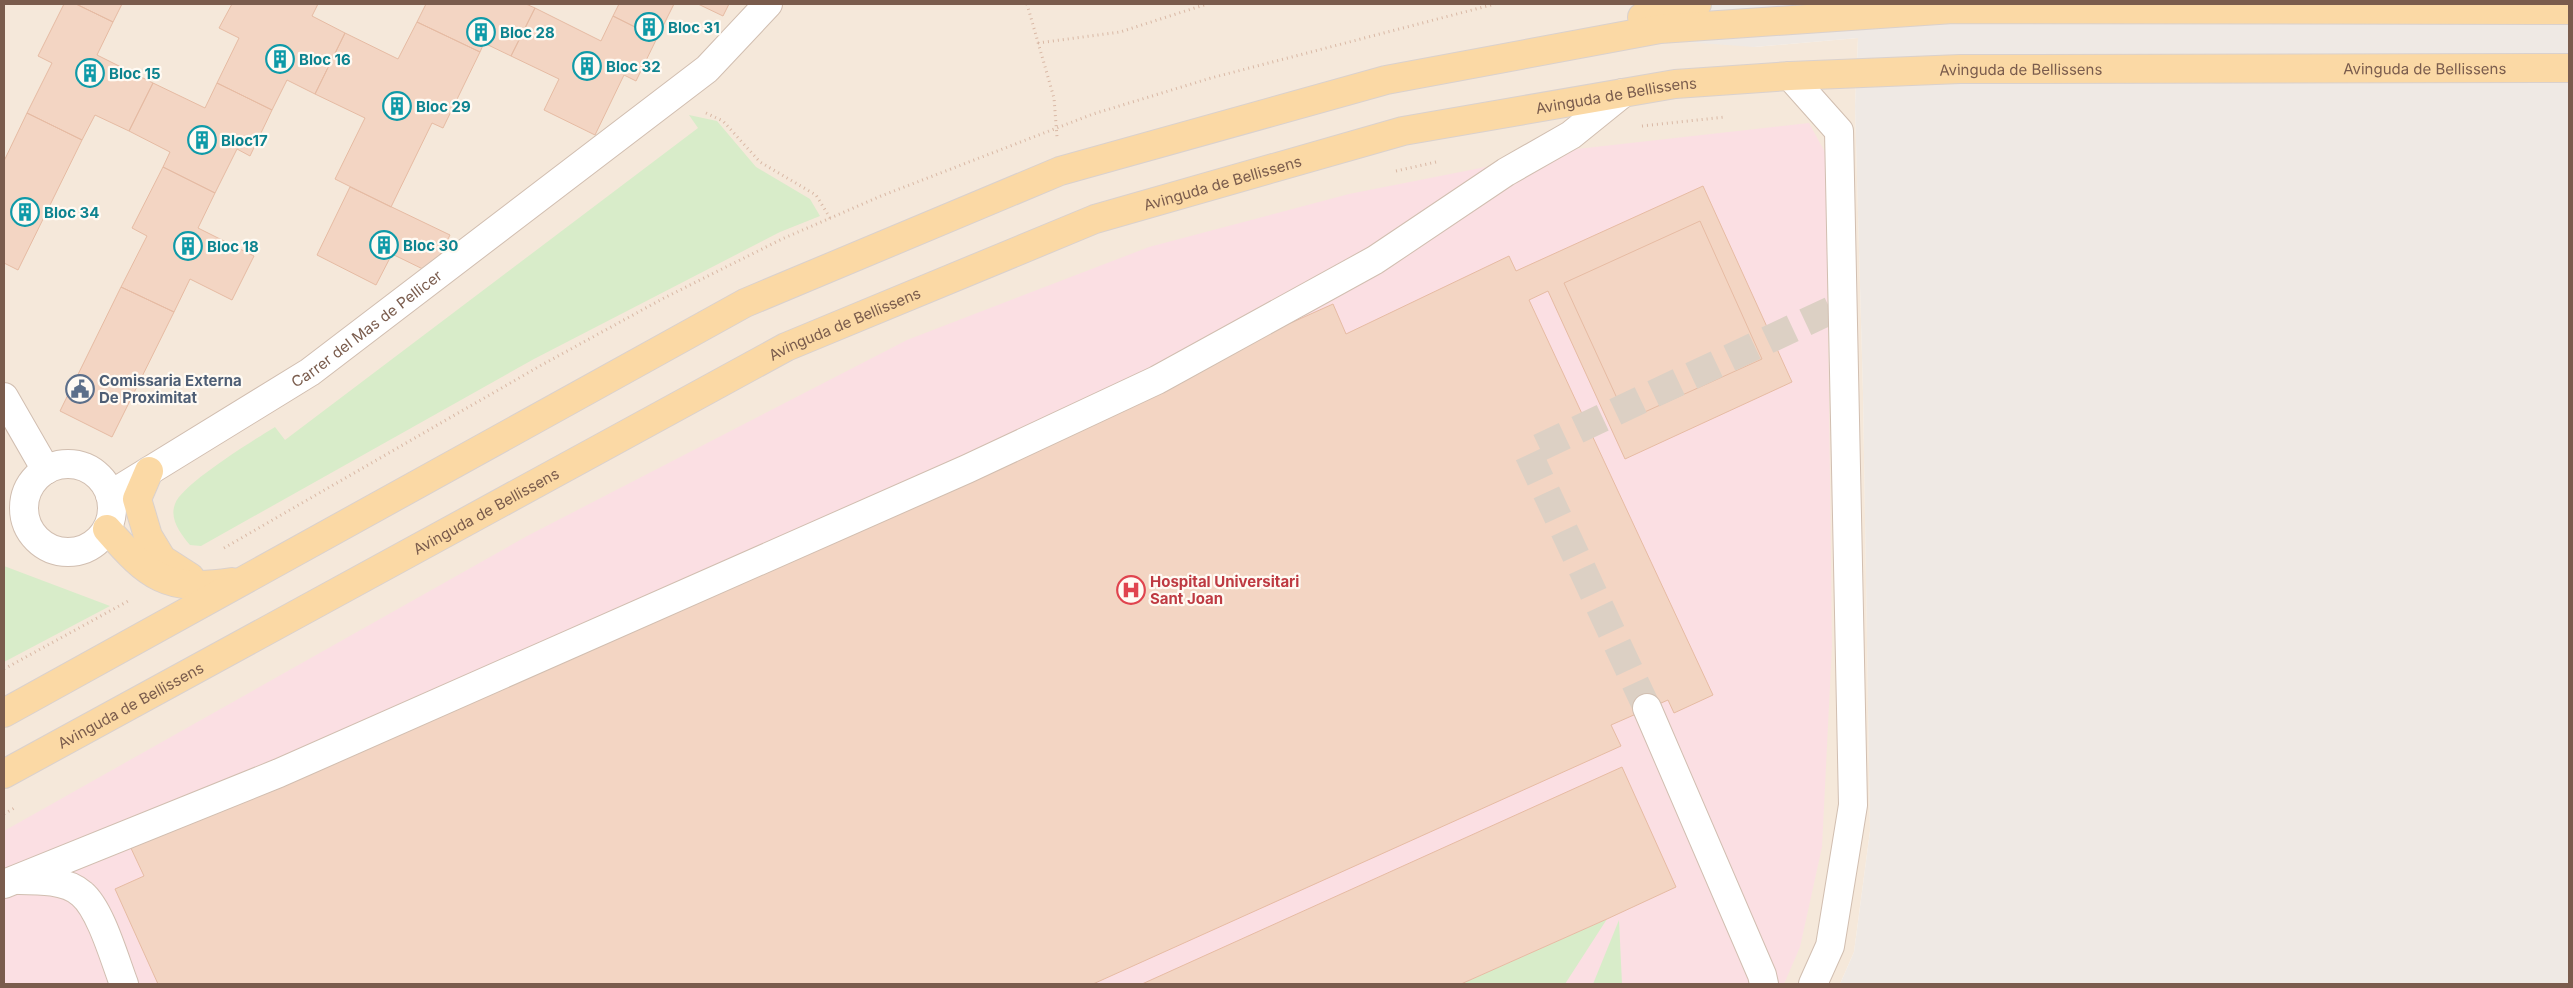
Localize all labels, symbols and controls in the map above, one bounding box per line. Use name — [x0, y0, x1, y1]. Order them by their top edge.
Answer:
building icon: Bloc 31 — [634, 12, 664, 42]
building icon: Bloc 28 — [466, 17, 496, 47]
place label: Bloc 31 — [668, 18, 720, 37]
place label: Bloc 28 — [500, 23, 555, 42]
building icon: Bloc 16 — [265, 44, 295, 74]
place label: Bloc 16 — [299, 50, 351, 69]
building icon: Bloc 32 — [572, 51, 602, 81]
place label: Bloc 32 — [606, 57, 661, 76]
building icon: Bloc 15 — [75, 58, 105, 88]
street label: Avinguda de Bellissens — [1939, 59, 2103, 79]
street label: Avinguda de Bellissens — [2343, 59, 2507, 78]
place label: Bloc 15 — [109, 64, 161, 83]
street label: Avinguda de Bellissens — [1534, 73, 1698, 117]
building icon: Bloc 29 — [382, 91, 412, 121]
place label: Bloc 29 — [416, 97, 471, 116]
building icon: Bloc17 — [187, 125, 217, 155]
place label: Bloc17 — [221, 131, 268, 150]
street label: Avinguda de Bellissens — [1141, 151, 1304, 214]
building icon: Bloc 34 — [10, 197, 40, 227]
place label: Bloc 34 — [44, 203, 99, 222]
building icon: Bloc 30 — [369, 230, 399, 260]
building icon: Bloc 18 — [173, 231, 203, 261]
place label: Bloc 30 — [403, 236, 458, 255]
place label: Bloc 18 — [207, 237, 259, 256]
street label: Carrer del Mas de Pellicer — [287, 265, 446, 391]
street label: Avinguda de Bellissens — [765, 283, 923, 364]
place label: Comissaria Externa De Proximitat — [99, 371, 242, 407]
public building icon: Comissaria Externa De Proximitat — [65, 374, 95, 404]
street label: Avinguda de Bellissens — [410, 463, 562, 558]
place label: Hospital Universitari Sant Joan — [1150, 572, 1299, 608]
hospital icon: Hospital Universitari Sant Joan — [1116, 575, 1146, 605]
street label: Avinguda de Bellissens — [54, 657, 207, 752]

